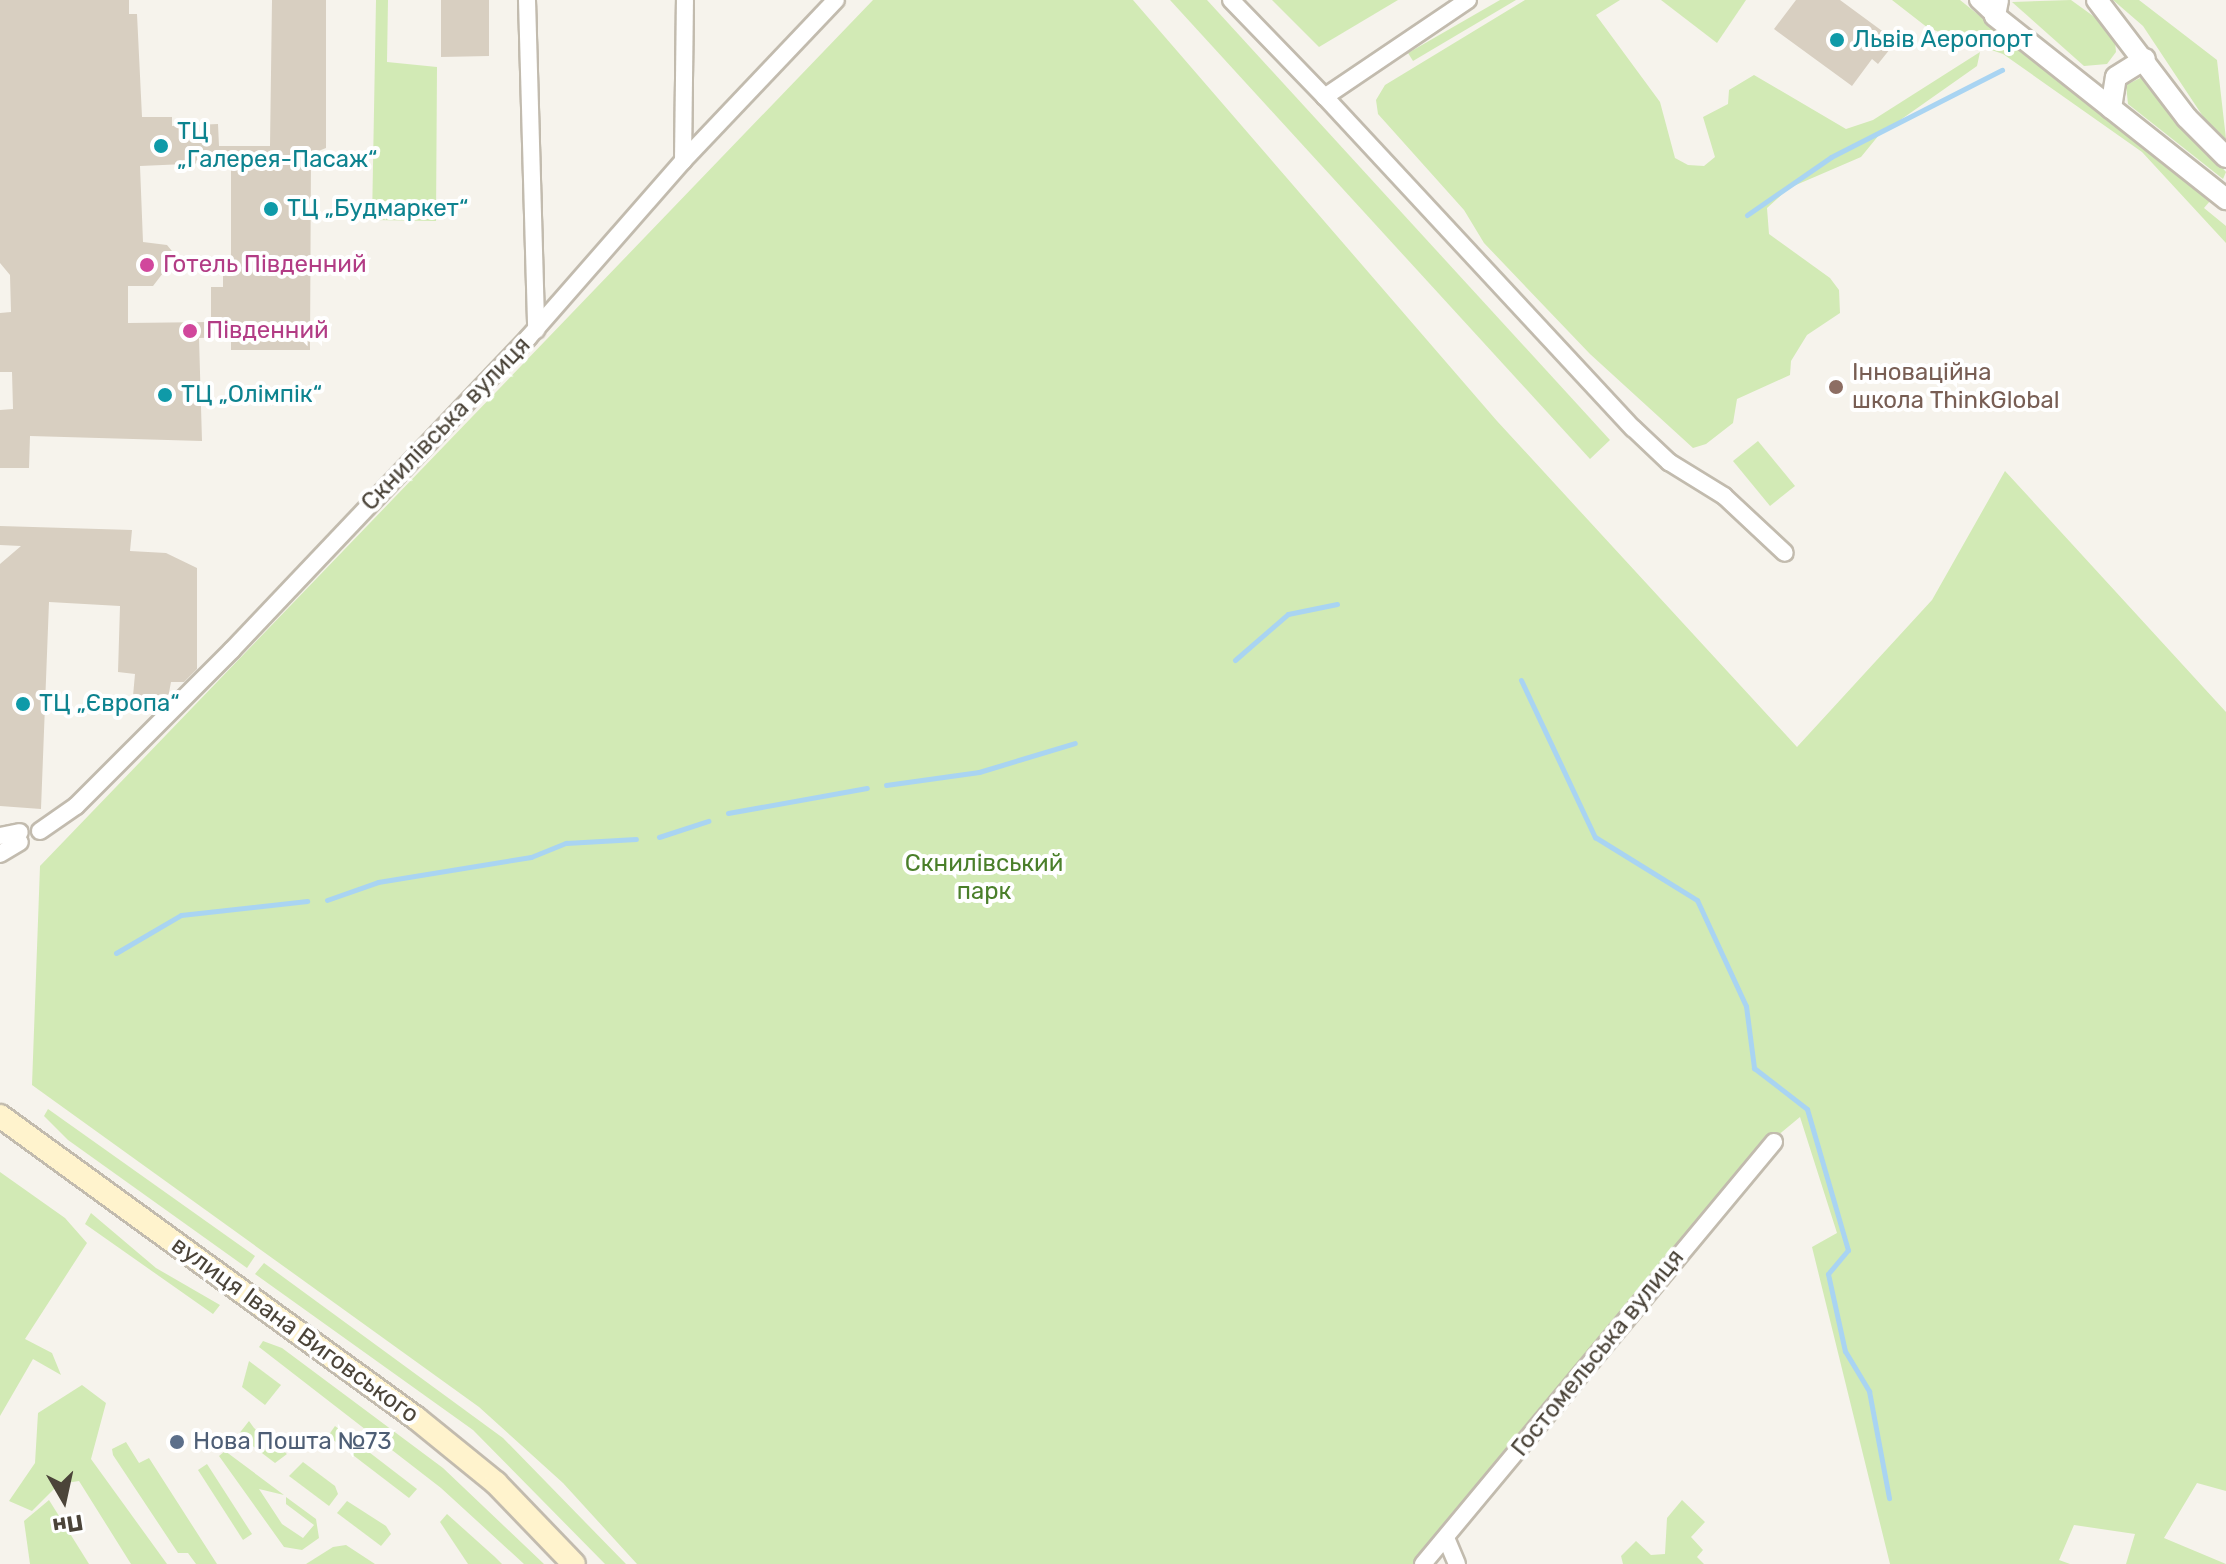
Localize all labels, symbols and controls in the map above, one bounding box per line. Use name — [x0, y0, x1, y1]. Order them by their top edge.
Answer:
place label: Львів Аеропорт — [1853, 26, 2033, 54]
marker: Львів Аеропорт — [1828, 31, 1846, 49]
place label: ТЦ „Галерея-Пасаж“ — [177, 118, 378, 174]
marker: ТЦ „Галерея-Пасаж“ — [152, 137, 170, 155]
place label: ТЦ „Будмаркет“ — [287, 195, 468, 223]
marker: ТЦ „Будмаркет“ — [262, 200, 280, 218]
place label: Готель Південний — [163, 251, 367, 279]
marker: Готель Південний — [138, 256, 156, 274]
place label: Південний — [206, 317, 329, 345]
marker: Південний — [181, 322, 199, 340]
street label: Скнилівська вулиця — [355, 331, 537, 517]
place label: Інноваційна школа ThinkGlobal — [1852, 359, 2060, 415]
marker: Інноваційна школа ThinkGlobal — [1827, 378, 1845, 396]
place label: ТЦ „Олімпік“ — [181, 381, 322, 409]
marker: ТЦ „Олімпік“ — [156, 386, 174, 404]
place label: ТЦ „Європа“ — [39, 690, 180, 718]
marker: ТЦ „Європа“ — [14, 695, 32, 713]
park label: Скнилівський парк — [905, 850, 1063, 906]
street label: вулиця Івана Виговського — [166, 1231, 424, 1429]
street label: Гостомельська вулиця — [1506, 1244, 1690, 1462]
place label: Нова Пошта №73 — [193, 1428, 392, 1456]
marker: Нова Пошта №73 — [168, 1433, 186, 1451]
north arrow — [24, 1460, 104, 1540]
text: Пн — [51, 1508, 85, 1540]

